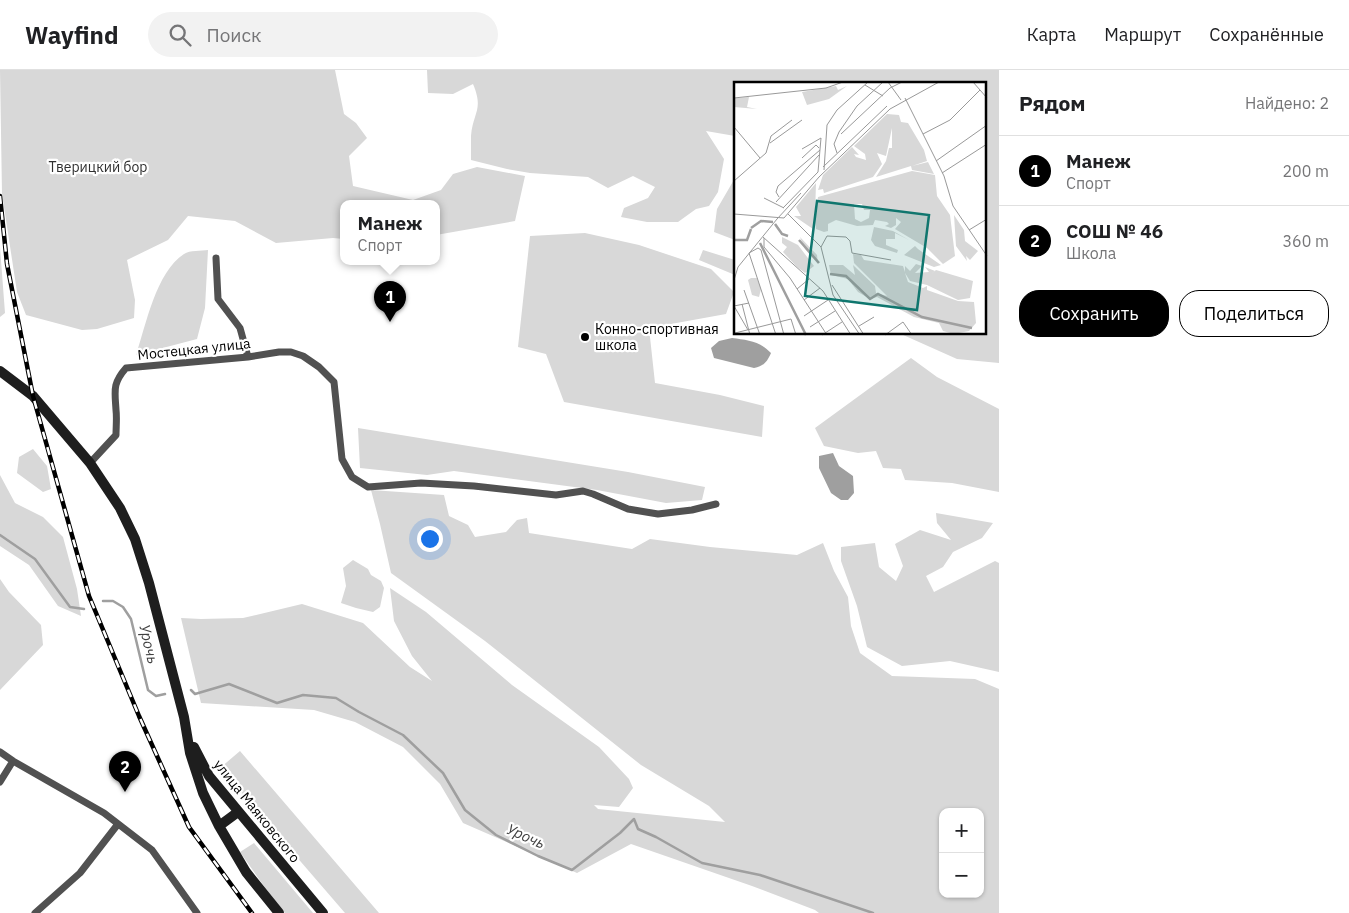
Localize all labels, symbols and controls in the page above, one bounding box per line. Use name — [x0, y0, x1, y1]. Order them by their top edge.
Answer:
search box — [148, 12, 498, 57]
text: Wayfind — [25, 19, 118, 51]
icon: search — [166, 21, 194, 49]
text: Поиск — [206, 23, 261, 47]
text: Карта — [1027, 23, 1076, 46]
text: Маршрут — [1104, 23, 1181, 46]
text: Сохранённые — [1209, 23, 1324, 46]
inset map — [734, 82, 986, 335]
text: Рядом — [1019, 89, 1086, 117]
text: Найдено: 2 — [1245, 93, 1329, 113]
text: Манеж — [1066, 149, 1131, 173]
park label: Тверицкий бор — [49, 158, 147, 176]
text: 1 — [1030, 161, 1040, 181]
text: 200 m — [1282, 161, 1329, 181]
text: Спорт — [1066, 173, 1111, 193]
popup — [340, 200, 440, 265]
text: Манеж — [358, 211, 422, 235]
text: СОШ № 46 — [1066, 219, 1163, 243]
text: 2 — [1030, 231, 1040, 251]
text: 360 m — [1282, 231, 1329, 251]
text: Спорт — [358, 235, 402, 255]
text: Школа — [1066, 243, 1116, 263]
pin: 1 — [374, 281, 406, 322]
button: Сохранить — [1019, 290, 1169, 337]
button: Поделиться — [1179, 290, 1329, 337]
place label: Конно-спортивная школа — [595, 320, 719, 354]
marker: Конно-спортивная школа — [579, 331, 591, 343]
street label: Мостецкая улица — [137, 334, 252, 364]
your location — [417, 526, 443, 552]
water label: Урочь — [135, 622, 163, 666]
pin: 2 — [109, 751, 141, 792]
street label: улица Маяковского — [210, 756, 304, 866]
map controls — [939, 808, 984, 898]
button: + — [939, 808, 984, 853]
water label: Урочь — [504, 819, 548, 853]
button: − — [939, 853, 984, 898]

